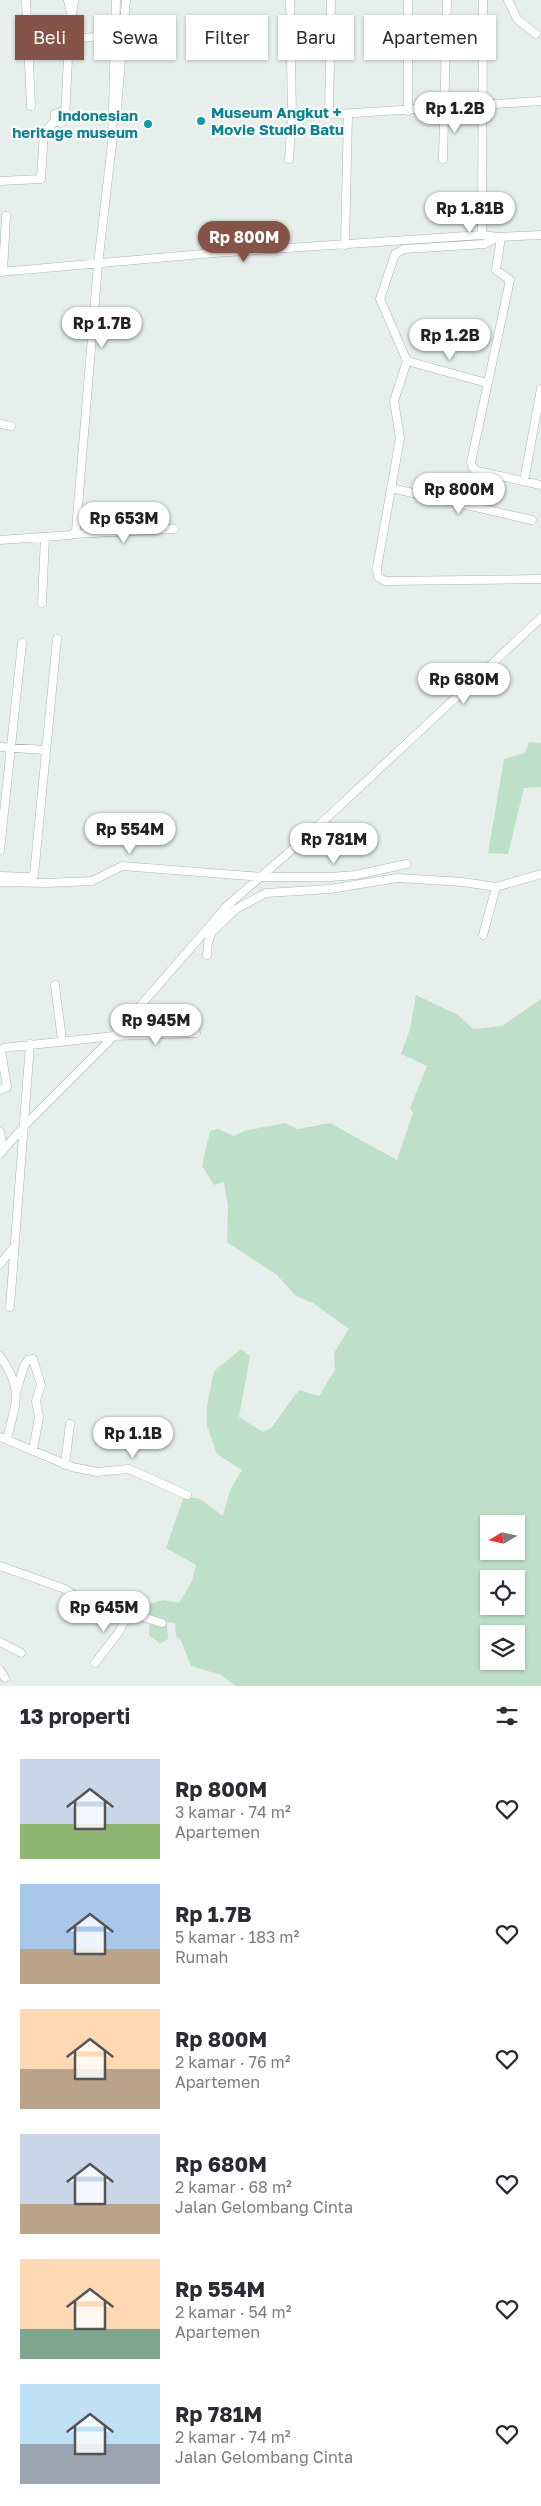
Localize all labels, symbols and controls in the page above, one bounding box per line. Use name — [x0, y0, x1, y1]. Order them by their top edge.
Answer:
chip: Beli — [15, 15, 84, 60]
chip: Sewa — [94, 15, 176, 60]
chip: Filter — [186, 15, 268, 60]
chip: Baru — [278, 15, 354, 60]
chip: Apartemen — [364, 15, 496, 60]
pin: Rp 1.2B — [409, 92, 501, 134]
text: Rp 1.2B — [425, 98, 485, 118]
place label: Museum Angkut + Movie Studio Batu — [211, 103, 344, 138]
place label: Indonesian heritage museum — [12, 106, 138, 141]
marker: Museum Angkut + Movie Studio Batu — [195, 115, 207, 127]
marker: Indonesian heritage museum — [142, 118, 154, 130]
pin: Rp 1.81B — [418, 192, 522, 234]
text: Rp 1.81B — [436, 198, 504, 218]
pin: Rp 800M — [198, 220, 290, 263]
text: Rp 800M — [209, 227, 279, 247]
pin: Rp 1.7B — [56, 306, 148, 349]
text: Rp 1.7B — [73, 313, 131, 333]
pin: Rp 1.2B — [404, 318, 496, 361]
text: Rp 1.2B — [420, 325, 480, 345]
pin: Rp 800M — [413, 472, 505, 515]
text: Rp 800M — [424, 479, 494, 499]
pin: Rp 653M — [78, 502, 170, 544]
text: Rp 653M — [90, 508, 158, 528]
pin: Rp 680M — [418, 662, 510, 705]
text: Rp 680M — [429, 669, 499, 689]
pin: Rp 554M — [84, 812, 176, 855]
text: Rp 554M — [96, 819, 164, 839]
pin: Rp 781M — [288, 822, 380, 865]
text: Rp 781M — [301, 829, 367, 849]
pin: Rp 945M — [110, 1004, 202, 1046]
text: Rp 945M — [121, 1010, 191, 1030]
pin: Rp 1.1B — [87, 1416, 179, 1459]
text: Rp 1.1B — [104, 1423, 162, 1443]
north arrow — [480, 1515, 525, 1560]
map controls — [480, 1515, 525, 1670]
button: locate — [480, 1570, 525, 1615]
pin: Rp 645M — [58, 1590, 150, 1633]
text: Rp 645M — [69, 1597, 139, 1617]
button: layers — [480, 1625, 525, 1670]
icon: filters — [493, 1702, 521, 1730]
text: 13 properti — [20, 1703, 130, 1729]
text: Rp 800M — [175, 1776, 267, 1802]
icon: home — [60, 1779, 120, 1839]
icon: heart — [493, 1795, 521, 1823]
text: 3 kamar · 74 m² — [175, 1802, 291, 1822]
text: Apartemen — [175, 1822, 260, 1842]
text: Rp 1.7B — [175, 1901, 252, 1927]
icon: home — [60, 1904, 120, 1964]
icon: heart — [493, 1920, 521, 1948]
text: 5 kamar · 183 m² — [175, 1927, 299, 1947]
text: Rumah — [175, 1947, 228, 1967]
text: Rp 800M — [175, 2026, 267, 2052]
icon: home — [60, 2029, 120, 2089]
icon: heart — [493, 2045, 521, 2073]
text: 2 kamar · 76 m² — [175, 2052, 291, 2072]
text: Apartemen — [175, 2072, 260, 2092]
text: Rp 680M — [175, 2151, 267, 2177]
icon: home — [60, 2154, 120, 2214]
icon: heart — [493, 2170, 521, 2198]
text: 2 kamar · 68 m² — [175, 2177, 292, 2197]
text: Jalan Gelombang Cinta — [175, 2197, 353, 2217]
text: Rp 554M — [175, 2276, 265, 2302]
icon: home — [60, 2279, 120, 2339]
icon: heart — [493, 2295, 521, 2323]
text: 2 kamar · 54 m² — [175, 2302, 291, 2322]
text: Apartemen — [175, 2322, 260, 2342]
text: Rp 781M — [175, 2401, 262, 2427]
icon: home — [60, 2404, 120, 2464]
icon: heart — [493, 2420, 521, 2448]
text: 2 kamar · 74 m² — [175, 2427, 291, 2447]
text: Jalan Gelombang Cinta — [175, 2447, 353, 2467]

